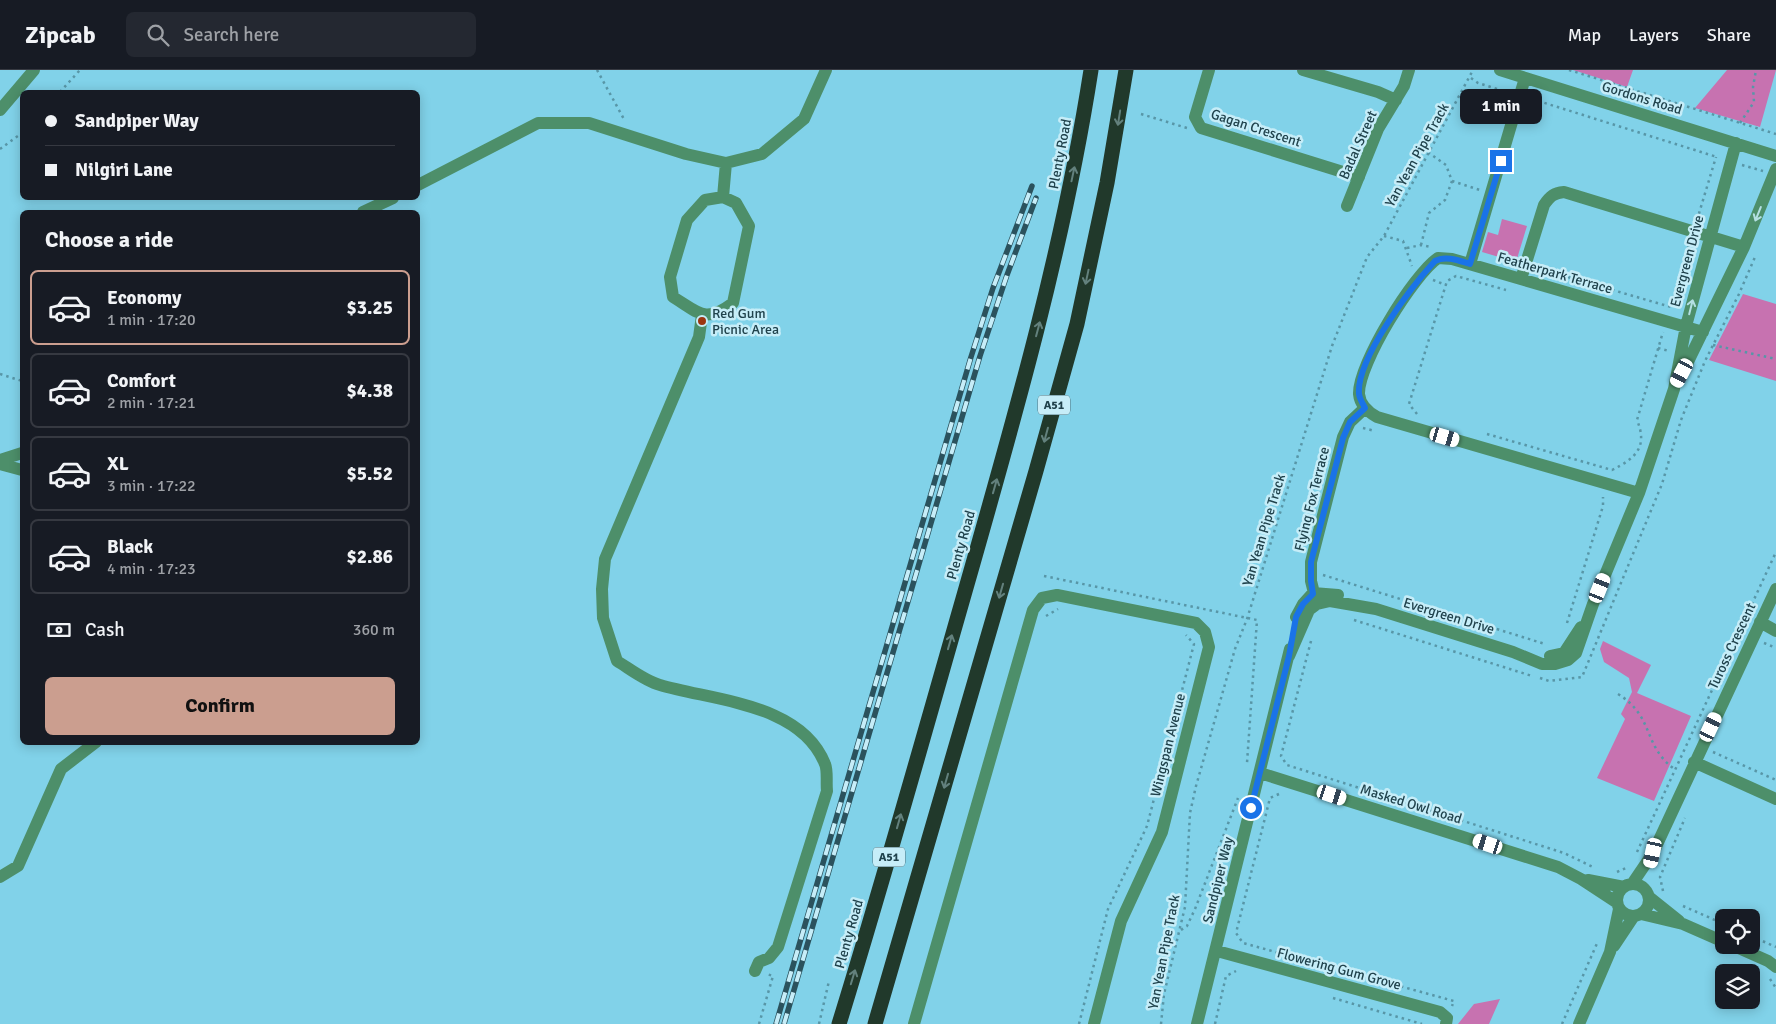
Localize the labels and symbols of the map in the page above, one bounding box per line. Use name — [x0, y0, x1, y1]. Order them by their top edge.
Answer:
street label: Gordons Road — [1600, 78, 1684, 118]
callout: 1 min — [1460, 88, 1542, 124]
street label: Yan Yean Pipe Track — [1381, 100, 1453, 210]
street label: Gagan Crescent — [1209, 105, 1303, 151]
street label: Badal Street — [1335, 108, 1381, 182]
one-way arrow — [1114, 110, 1124, 126]
street label: Plenty Road — [1045, 117, 1075, 191]
route end — [1490, 150, 1512, 172]
one-way arrow — [1068, 167, 1078, 183]
one-way arrow — [1752, 206, 1762, 221]
street label: Evergreen Drive — [1667, 213, 1707, 309]
street label: Featherpark Terrace — [1496, 248, 1614, 298]
one-way arrow — [1082, 269, 1091, 285]
one-way arrow — [1687, 299, 1696, 315]
place label: Red Gum Picnic Area — [712, 305, 779, 338]
marker: Red Gum Picnic Area — [696, 315, 708, 327]
one-way arrow — [1034, 322, 1044, 338]
car — [1668, 356, 1695, 390]
road number: A51 — [1038, 396, 1070, 414]
one-way arrow — [1041, 426, 1051, 442]
car — [1428, 426, 1461, 448]
street label: Flying Fox Terrace — [1291, 445, 1333, 553]
street label: Yan Yean Pipe Track — [1239, 472, 1289, 588]
one-way arrow — [991, 478, 1001, 494]
street label: Plenty Road — [943, 508, 979, 582]
car — [1587, 571, 1612, 605]
one-way arrow — [996, 582, 1006, 598]
street label: Evergreen Drive — [1401, 594, 1497, 638]
street label: Tuross Crescent — [1705, 600, 1759, 692]
one-way arrow — [946, 634, 956, 650]
street label: Wingspan Avenue — [1147, 692, 1189, 798]
car — [1697, 710, 1724, 744]
one-way arrow — [941, 773, 951, 789]
street label: Masked Owl Road — [1358, 780, 1464, 828]
car — [1315, 783, 1348, 807]
route start — [1240, 797, 1262, 819]
one-way arrow — [894, 814, 904, 830]
car — [1471, 832, 1504, 856]
street label: Sandpiper Way — [1199, 834, 1237, 925]
car — [1642, 837, 1663, 869]
road number: A51 — [873, 848, 905, 866]
street label: Yan Yean Pipe Track — [1145, 893, 1183, 1011]
street label: Plenty Road — [831, 897, 867, 971]
street label: Flowering Gum Grove — [1275, 944, 1403, 994]
one-way arrow — [849, 970, 859, 986]

